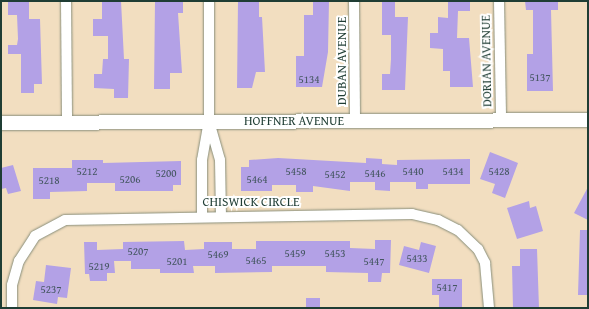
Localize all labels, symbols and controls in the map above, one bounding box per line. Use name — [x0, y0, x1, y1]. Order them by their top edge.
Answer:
street label: DORIAN AVENUE — [478, 15, 496, 107]
street label: DUBAN AVENUE — [334, 17, 350, 105]
house number: 5137 — [529, 70, 551, 84]
house number: 5134 — [298, 72, 320, 86]
street label: HOFFNER AVENUE — [244, 113, 344, 129]
house number: 5212 — [76, 164, 98, 178]
house number: 5458 — [285, 164, 307, 178]
house number: 5440 — [402, 164, 424, 178]
house number: 5434 — [442, 164, 464, 178]
house number: 5428 — [488, 164, 510, 178]
house number: 5200 — [155, 166, 177, 180]
house number: 5446 — [364, 166, 386, 180]
house number: 5452 — [324, 167, 346, 181]
house number: 5206 — [119, 172, 141, 186]
house number: 5464 — [246, 172, 268, 186]
house number: 5218 — [38, 173, 60, 187]
street label: CHISWICK CIRCLE — [202, 194, 300, 210]
house number: 5207 — [127, 244, 149, 258]
house number: 5459 — [284, 246, 306, 260]
house number: 5453 — [324, 246, 346, 260]
house number: 5469 — [207, 247, 229, 261]
house number: 5433 — [406, 251, 428, 265]
house number: 5465 — [245, 253, 267, 267]
house number: 5201 — [166, 254, 188, 268]
house number: 5447 — [363, 254, 385, 268]
house number: 5219 — [88, 259, 110, 273]
house number: 5417 — [436, 280, 458, 294]
house number: 5237 — [40, 282, 62, 296]

